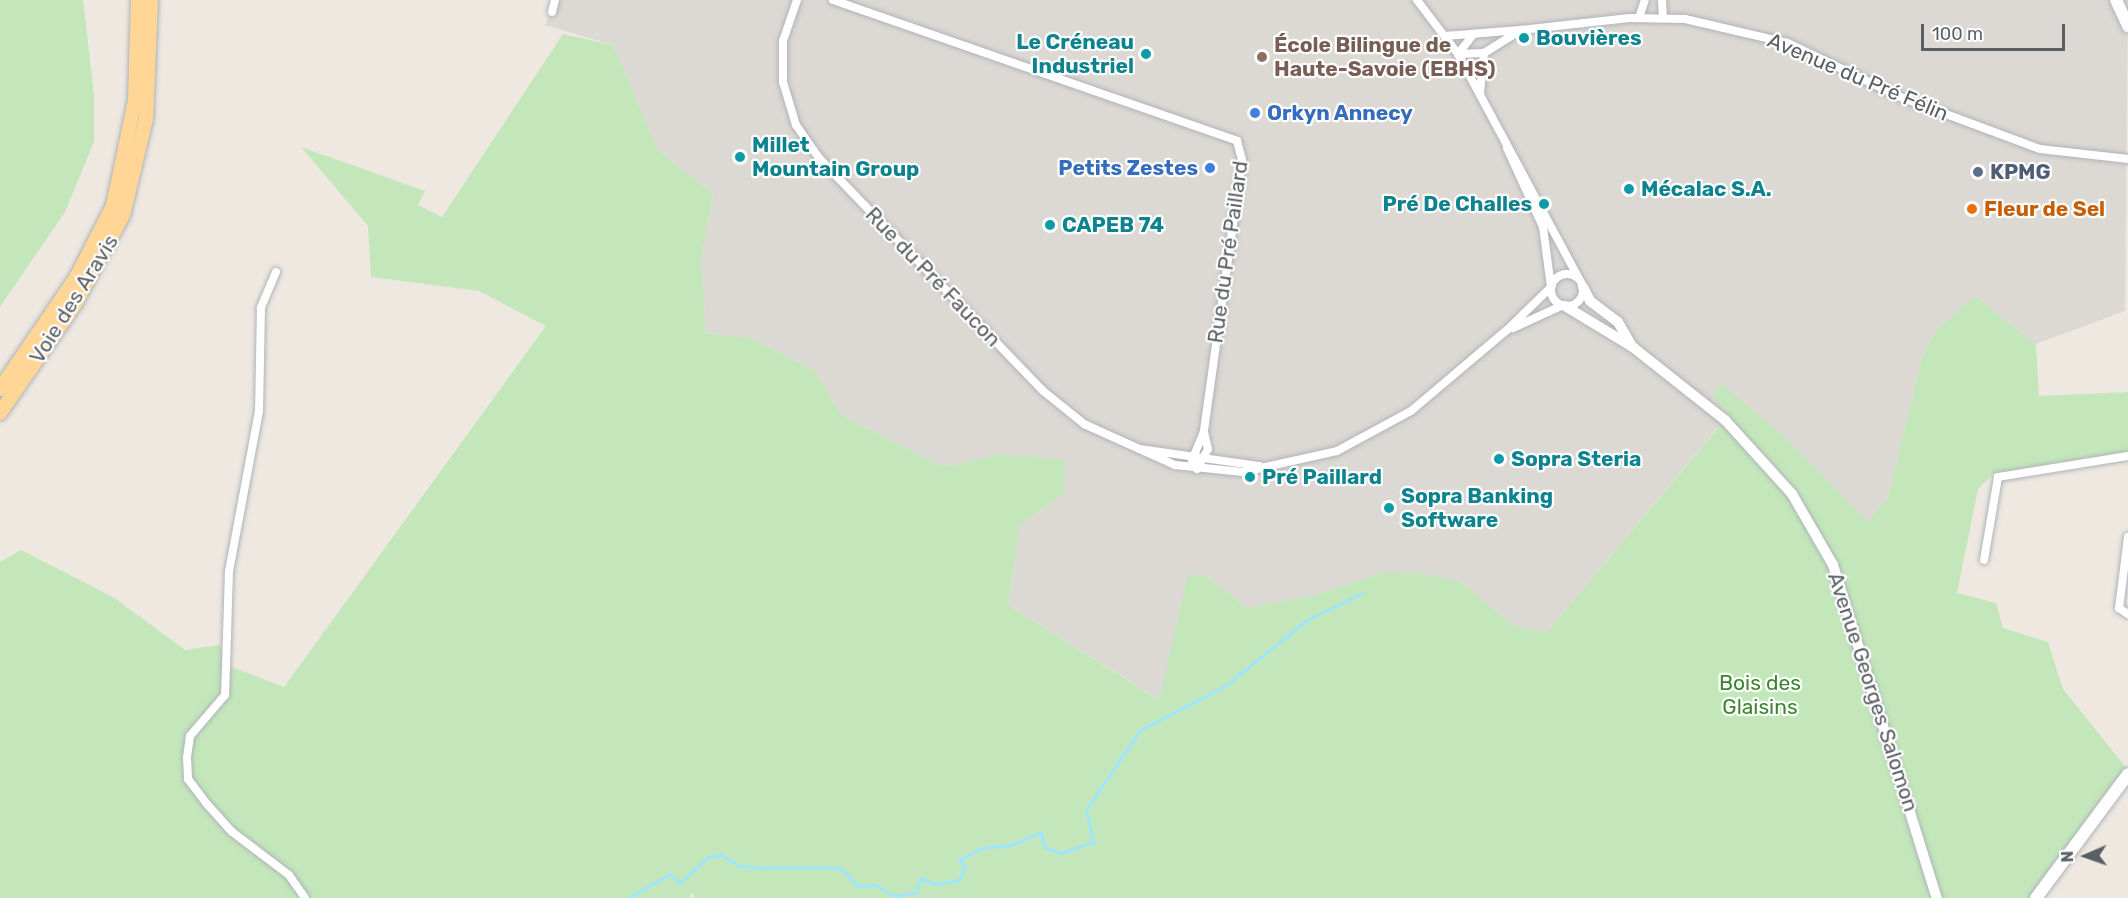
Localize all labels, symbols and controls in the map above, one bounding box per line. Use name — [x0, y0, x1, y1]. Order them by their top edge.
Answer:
scale bar — [1924, 12, 2068, 50]
text: 100 m — [1932, 23, 1983, 45]
place label: Bouvières — [1536, 25, 1642, 51]
street label: Avenue du Pré Félin — [1764, 28, 1952, 126]
place label: Le Créneau Industriel — [1016, 29, 1134, 79]
marker: Bouvières — [1517, 31, 1531, 45]
place label: École Bilingue de Haute-Savoie (EBHS) — [1274, 32, 1495, 82]
marker: Le Créneau Industriel — [1139, 47, 1153, 61]
marker: École Bilingue de Haute-Savoie (EBHS) — [1255, 50, 1269, 64]
place label: Orkyn Annecy — [1267, 100, 1413, 126]
marker: Orkyn Annecy — [1248, 106, 1262, 120]
place label: Millet Mountain Group — [752, 132, 919, 182]
marker: Millet Mountain Group — [733, 150, 747, 164]
place label: Petits Zestes — [1058, 155, 1198, 181]
street label: Rue du Pré Paillard — [1203, 159, 1253, 345]
place label: KPMG — [1990, 159, 2051, 185]
marker: Petits Zestes — [1203, 161, 1217, 175]
marker: KPMG — [1971, 165, 1985, 179]
place label: Mécalac S.A. — [1641, 176, 1772, 202]
marker: Mécalac S.A. — [1622, 182, 1636, 196]
place label: Pré De Challes — [1383, 191, 1532, 217]
place label: Fleur de Sel — [1984, 196, 2106, 222]
marker: Pré De Challes — [1537, 197, 1551, 211]
street label: Rue du Pré Faucon — [860, 202, 1006, 352]
marker: Fleur de Sel — [1965, 202, 1979, 216]
place label: CAPEB 74 — [1062, 212, 1164, 238]
marker: CAPEB 74 — [1043, 218, 1057, 232]
street label: Voie des Aravis — [24, 230, 124, 368]
place label: Sopra Steria — [1511, 446, 1641, 472]
marker: Sopra Steria — [1492, 452, 1506, 466]
place label: Pré Paillard — [1262, 464, 1382, 490]
marker: Pré Paillard — [1243, 470, 1257, 484]
place label: Sopra Banking Software — [1401, 483, 1553, 533]
marker: Sopra Banking Software — [1382, 501, 1396, 515]
street label: Avenue Georges Salomon — [1822, 569, 1924, 815]
park label: Bois des Glaisins — [1719, 670, 1801, 720]
north arrow — [2056, 826, 2116, 886]
text: N — [2058, 851, 2077, 863]

